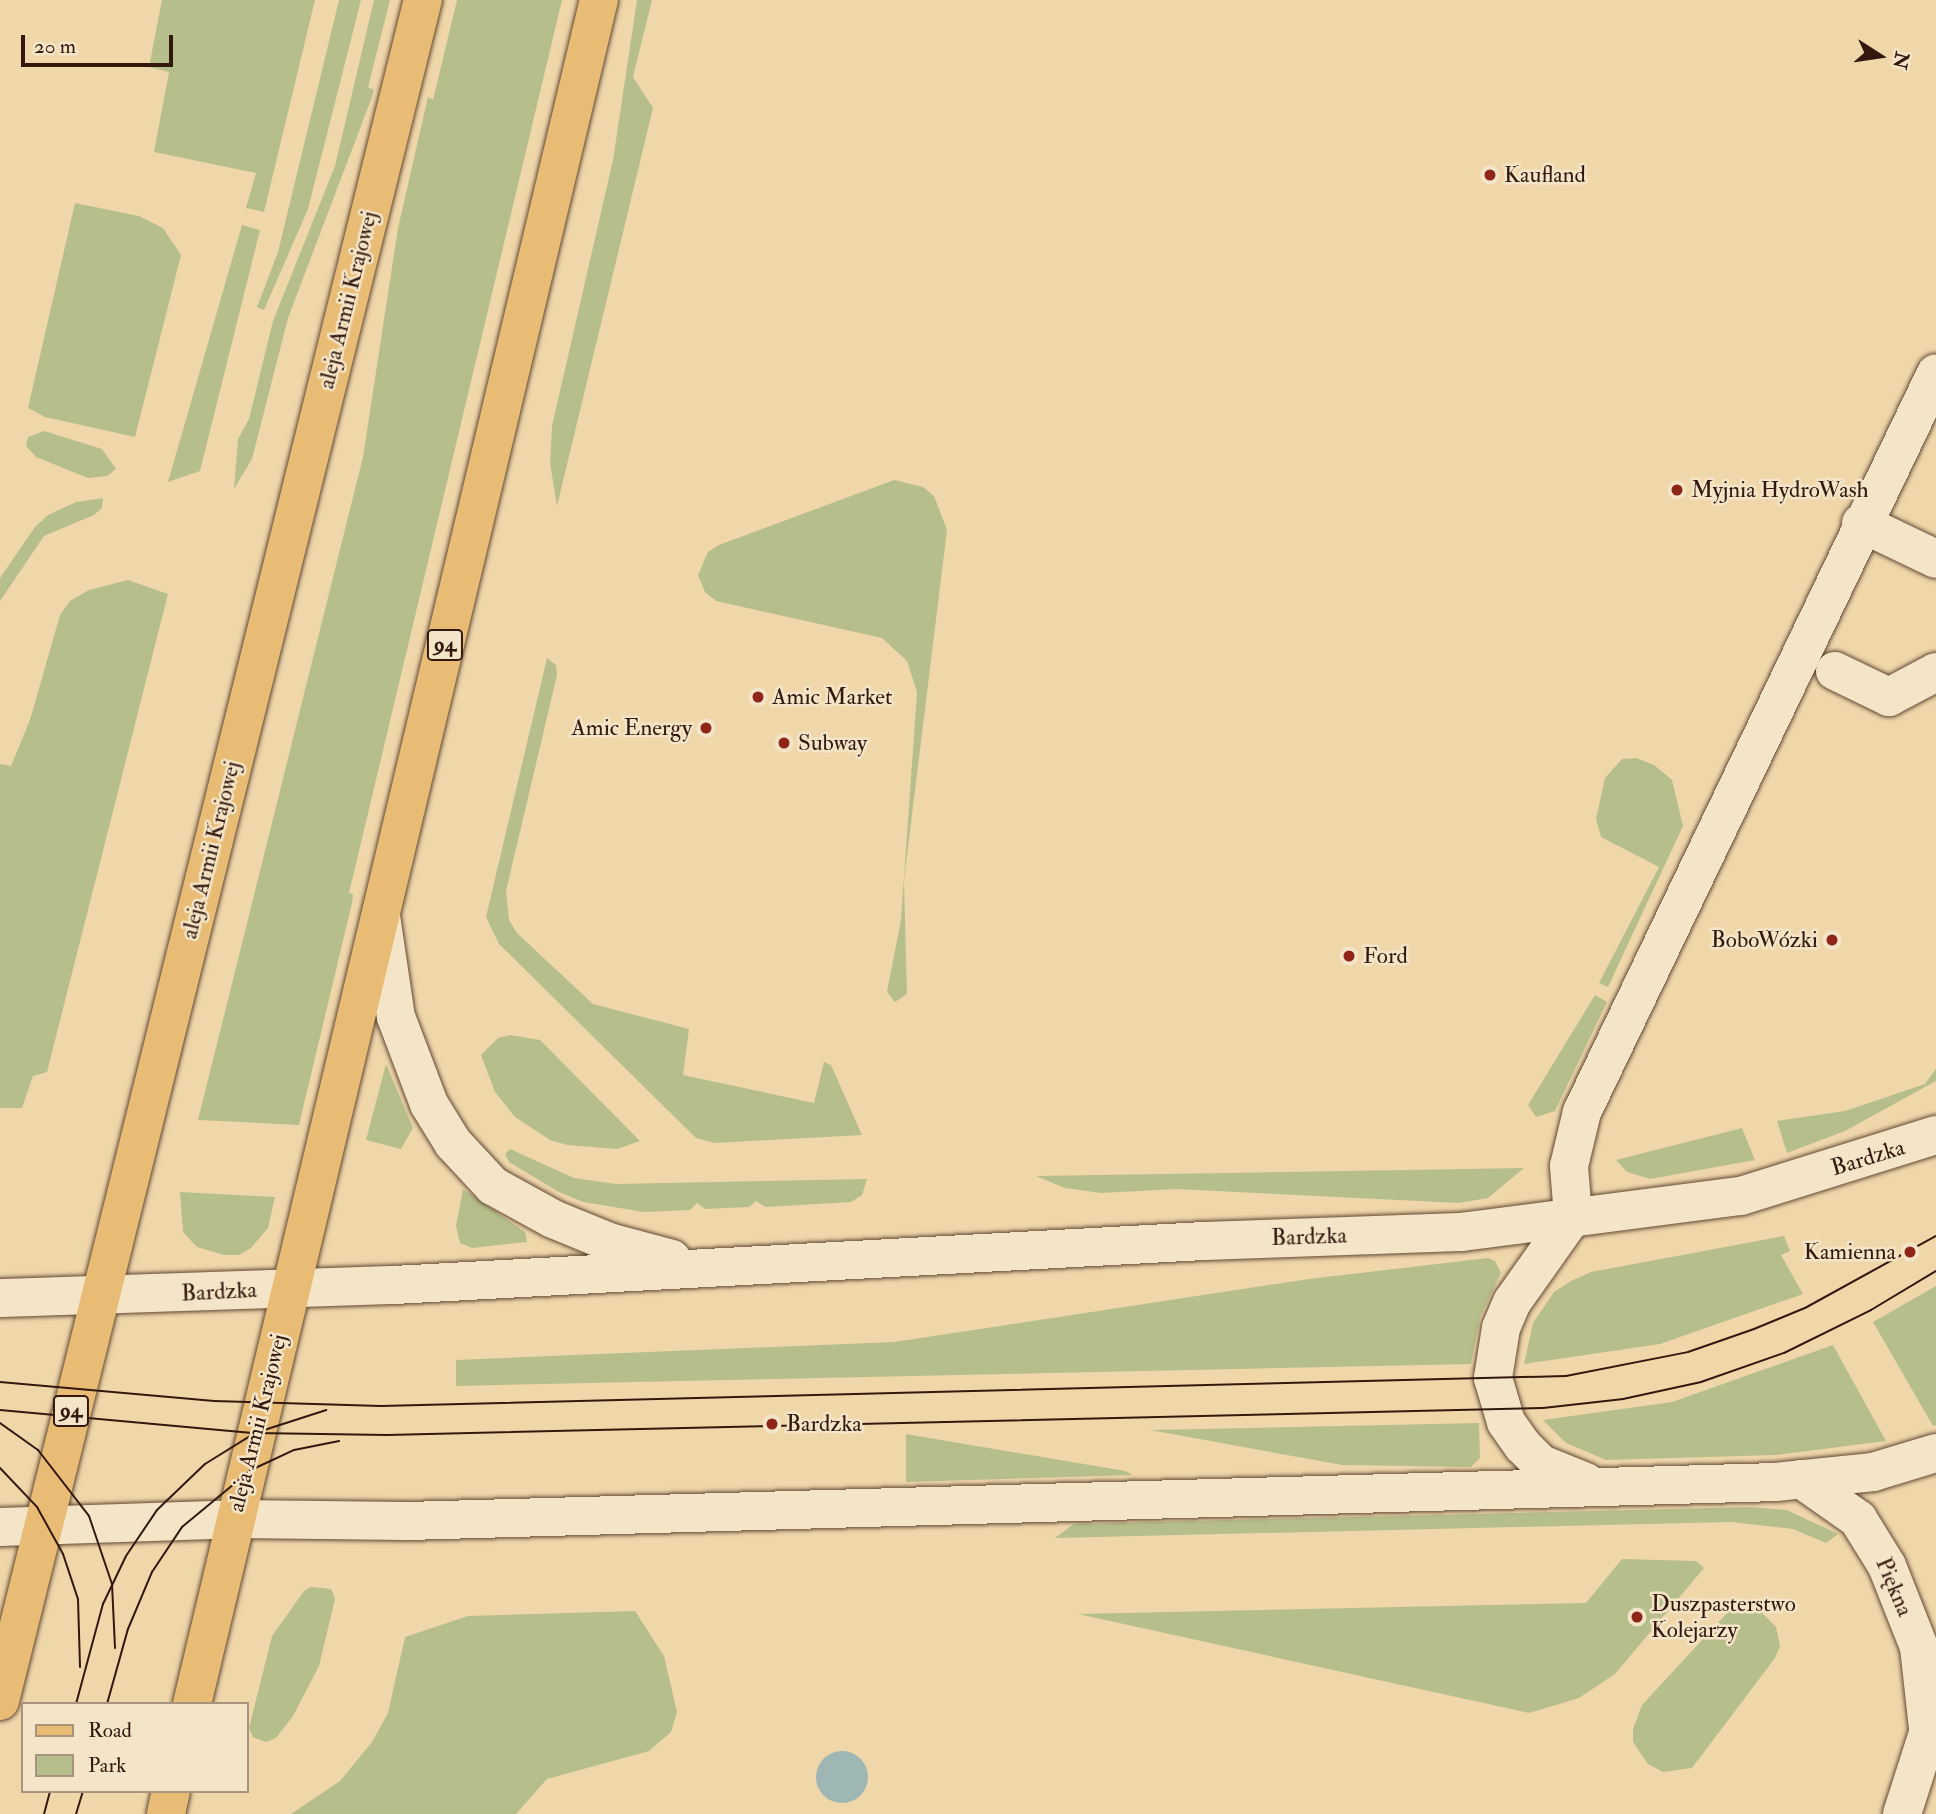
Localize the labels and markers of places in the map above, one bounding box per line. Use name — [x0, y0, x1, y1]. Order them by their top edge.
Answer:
place label: Kaufland — [1504, 161, 1586, 189]
marker: Kaufland — [1482, 167, 1498, 183]
place label: Myjnia HydroWash — [1691, 476, 1869, 504]
marker: Myjnia HydroWash — [1669, 482, 1685, 498]
place label: Amic Market — [772, 683, 892, 711]
marker: Amic Market — [750, 689, 766, 705]
place label: Amic Energy — [571, 714, 692, 742]
marker: Amic Energy — [698, 720, 714, 736]
place label: Subway — [798, 729, 867, 757]
marker: Subway — [776, 735, 792, 751]
place label: BoboWózki — [1711, 926, 1818, 954]
marker: BoboWózki — [1824, 932, 1840, 948]
place label: Ford — [1363, 942, 1408, 970]
marker: Ford — [1341, 948, 1357, 964]
place label: Kamienna — [1804, 1238, 1896, 1266]
marker: Kamienna — [1902, 1244, 1918, 1260]
place label: Bardzka — [786, 1410, 862, 1438]
marker: Bardzka — [764, 1416, 780, 1432]
place label: Duszpasterstwo Kolejarzy — [1651, 1590, 1796, 1644]
marker: Duszpasterstwo Kolejarzy — [1629, 1609, 1645, 1625]

